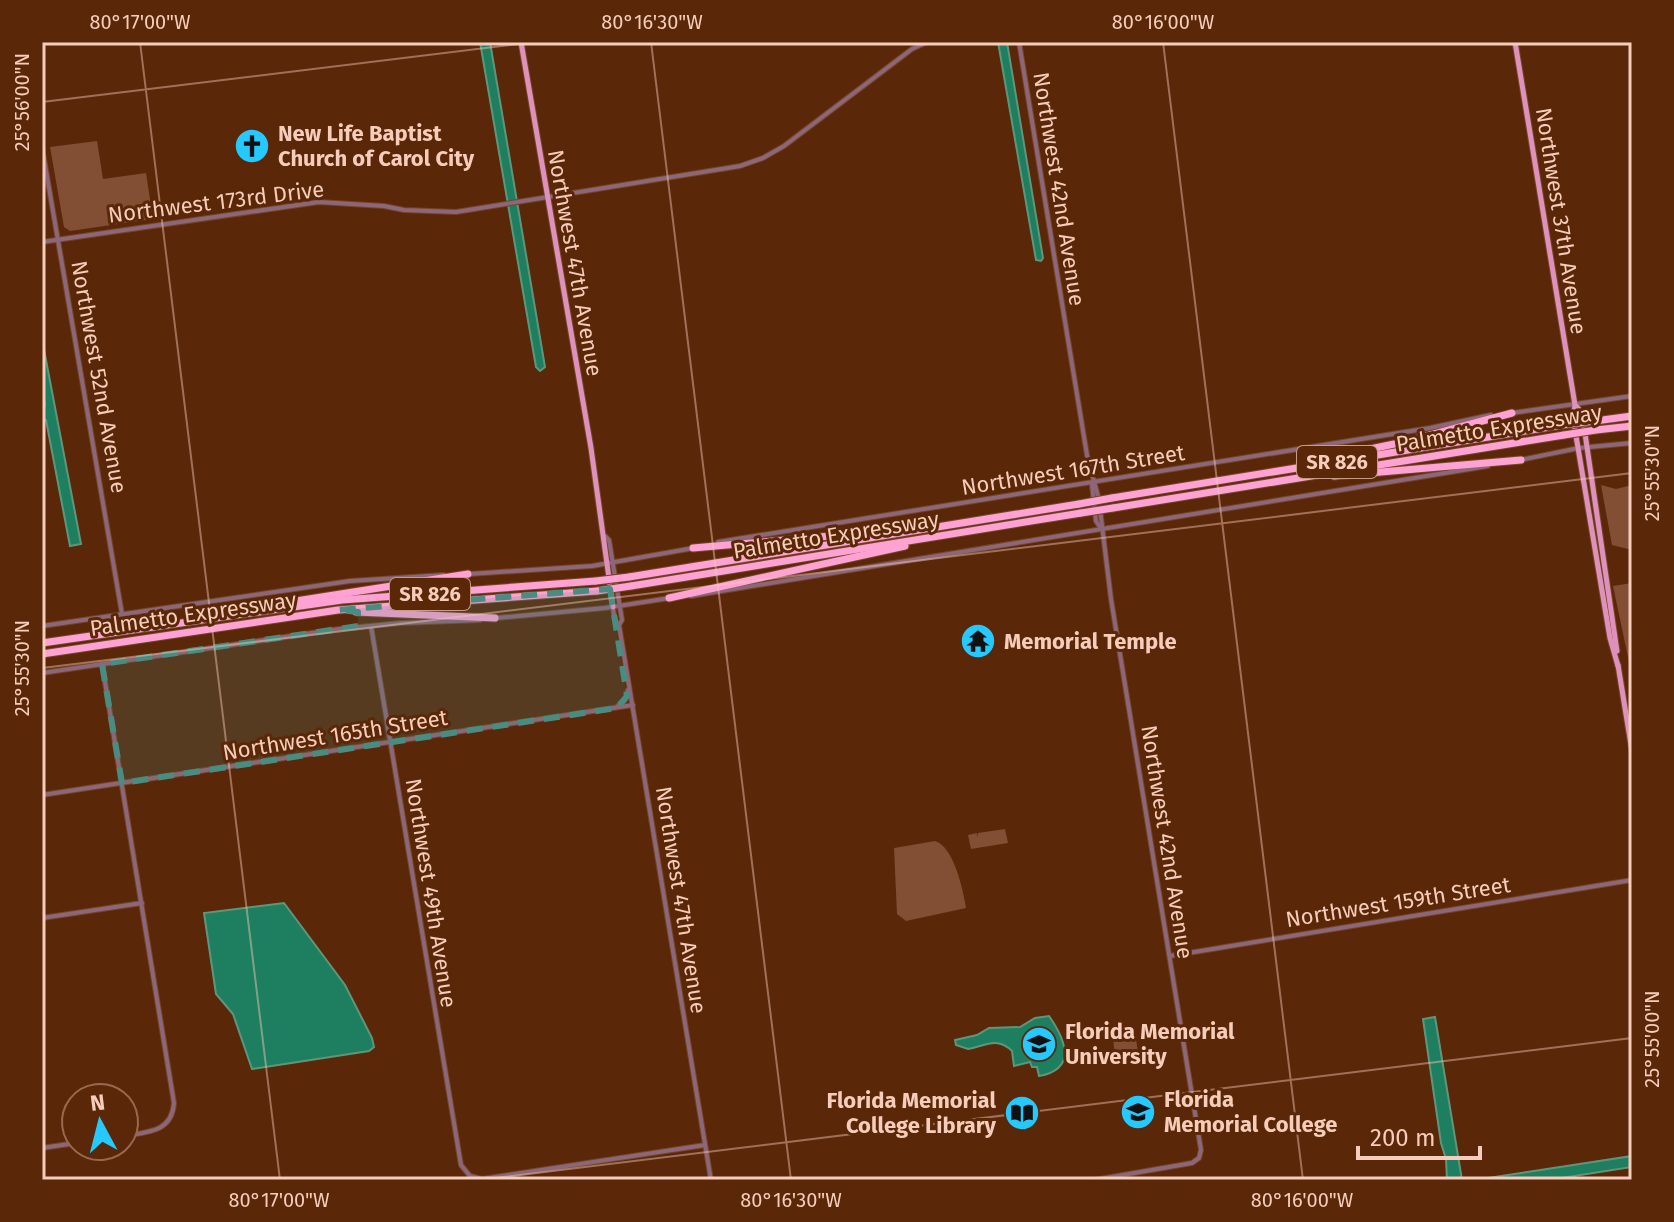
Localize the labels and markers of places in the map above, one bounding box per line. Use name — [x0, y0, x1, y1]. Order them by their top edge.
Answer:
place label: New Life Baptist Church of Carol City — [278, 120, 475, 172]
church icon: New Life Baptist Church of Carol City — [233, 127, 271, 165]
temple icon: Memorial Temple — [959, 622, 997, 660]
place label: Memorial Temple — [1004, 628, 1177, 655]
place label: Florida Memorial University — [1065, 1018, 1235, 1070]
school or university icon: Florida Memorial University — [1020, 1025, 1058, 1063]
place label: Florida Memorial College — [1164, 1086, 1337, 1138]
place label: Florida Memorial College Library — [826, 1087, 997, 1139]
school or university icon: Florida Memorial College — [1119, 1093, 1157, 1131]
library icon: Florida Memorial College Library — [1003, 1094, 1041, 1132]

